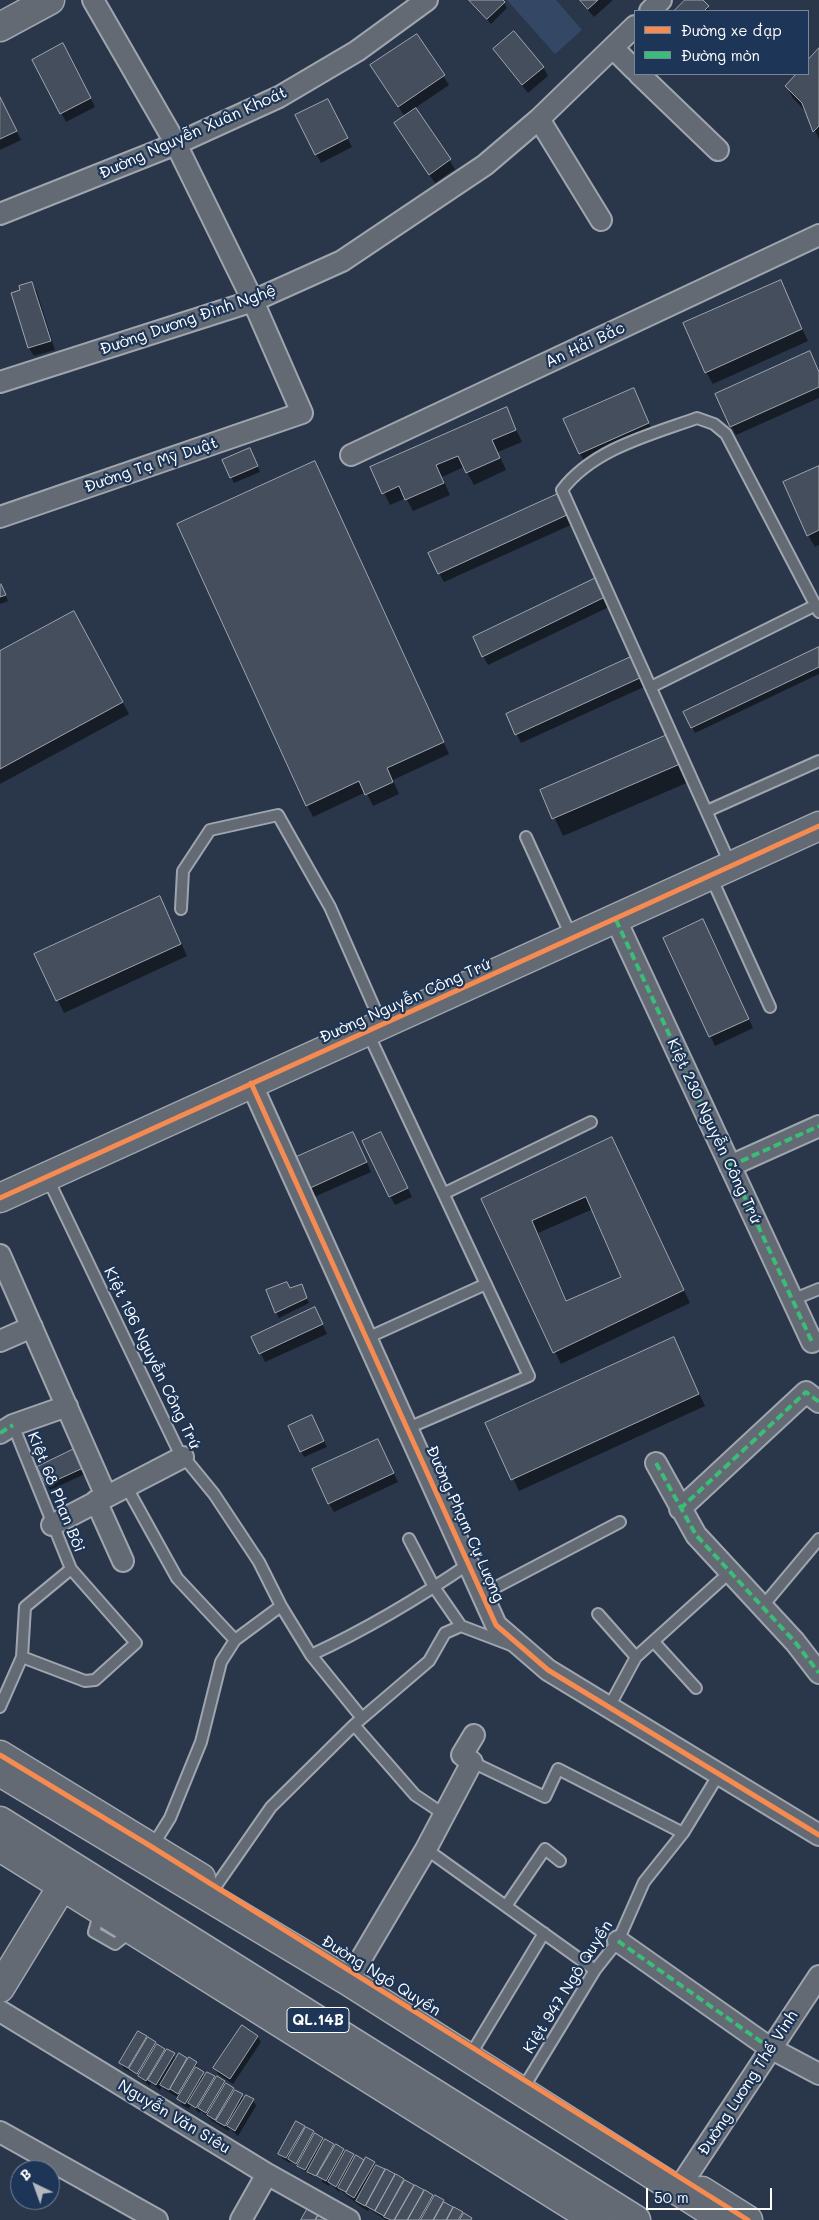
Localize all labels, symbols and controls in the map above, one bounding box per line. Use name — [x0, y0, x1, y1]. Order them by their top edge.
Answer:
legend — [634, 10, 809, 75]
text: Đường xe đạp — [681, 20, 782, 40]
text: Đường mòn — [681, 45, 760, 65]
street label: Đường Nguyễn Xuân Khoát — [96, 83, 290, 183]
street label: Đường Dương Đình Nghệ — [97, 281, 279, 359]
street label: An Hải Bắc — [542, 318, 628, 372]
street label: Đường Tạ Mỹ Duật — [82, 433, 220, 497]
street label: Đường Nguyễn Công Trứ — [317, 955, 493, 1047]
street label: Kiệt 230 Nguyễn Công Trứ — [663, 1035, 765, 1227]
street label: Kiệt 196 Nguyễn Công Trứ — [100, 1264, 204, 1452]
street label: Kiệt 68 Phan Bôi — [23, 1429, 89, 1555]
street label: Đường Phạm Cự Lượng — [422, 1443, 508, 1605]
street label: Kiệt 947 Ngô Quyền — [519, 1917, 617, 2057]
street label: Đường Ngô Quyền — [318, 1932, 444, 2020]
street label: Đường Lương Thế Vinh — [694, 2007, 802, 2159]
road number: QL.14B — [287, 2008, 349, 2032]
street label: Nguyễn Văn Siêu — [114, 2076, 234, 2158]
north arrow — [10, 2160, 60, 2210]
text: B — [15, 2164, 35, 2184]
scale bar — [649, 2178, 775, 2210]
text: 50 m — [654, 2187, 689, 2207]

